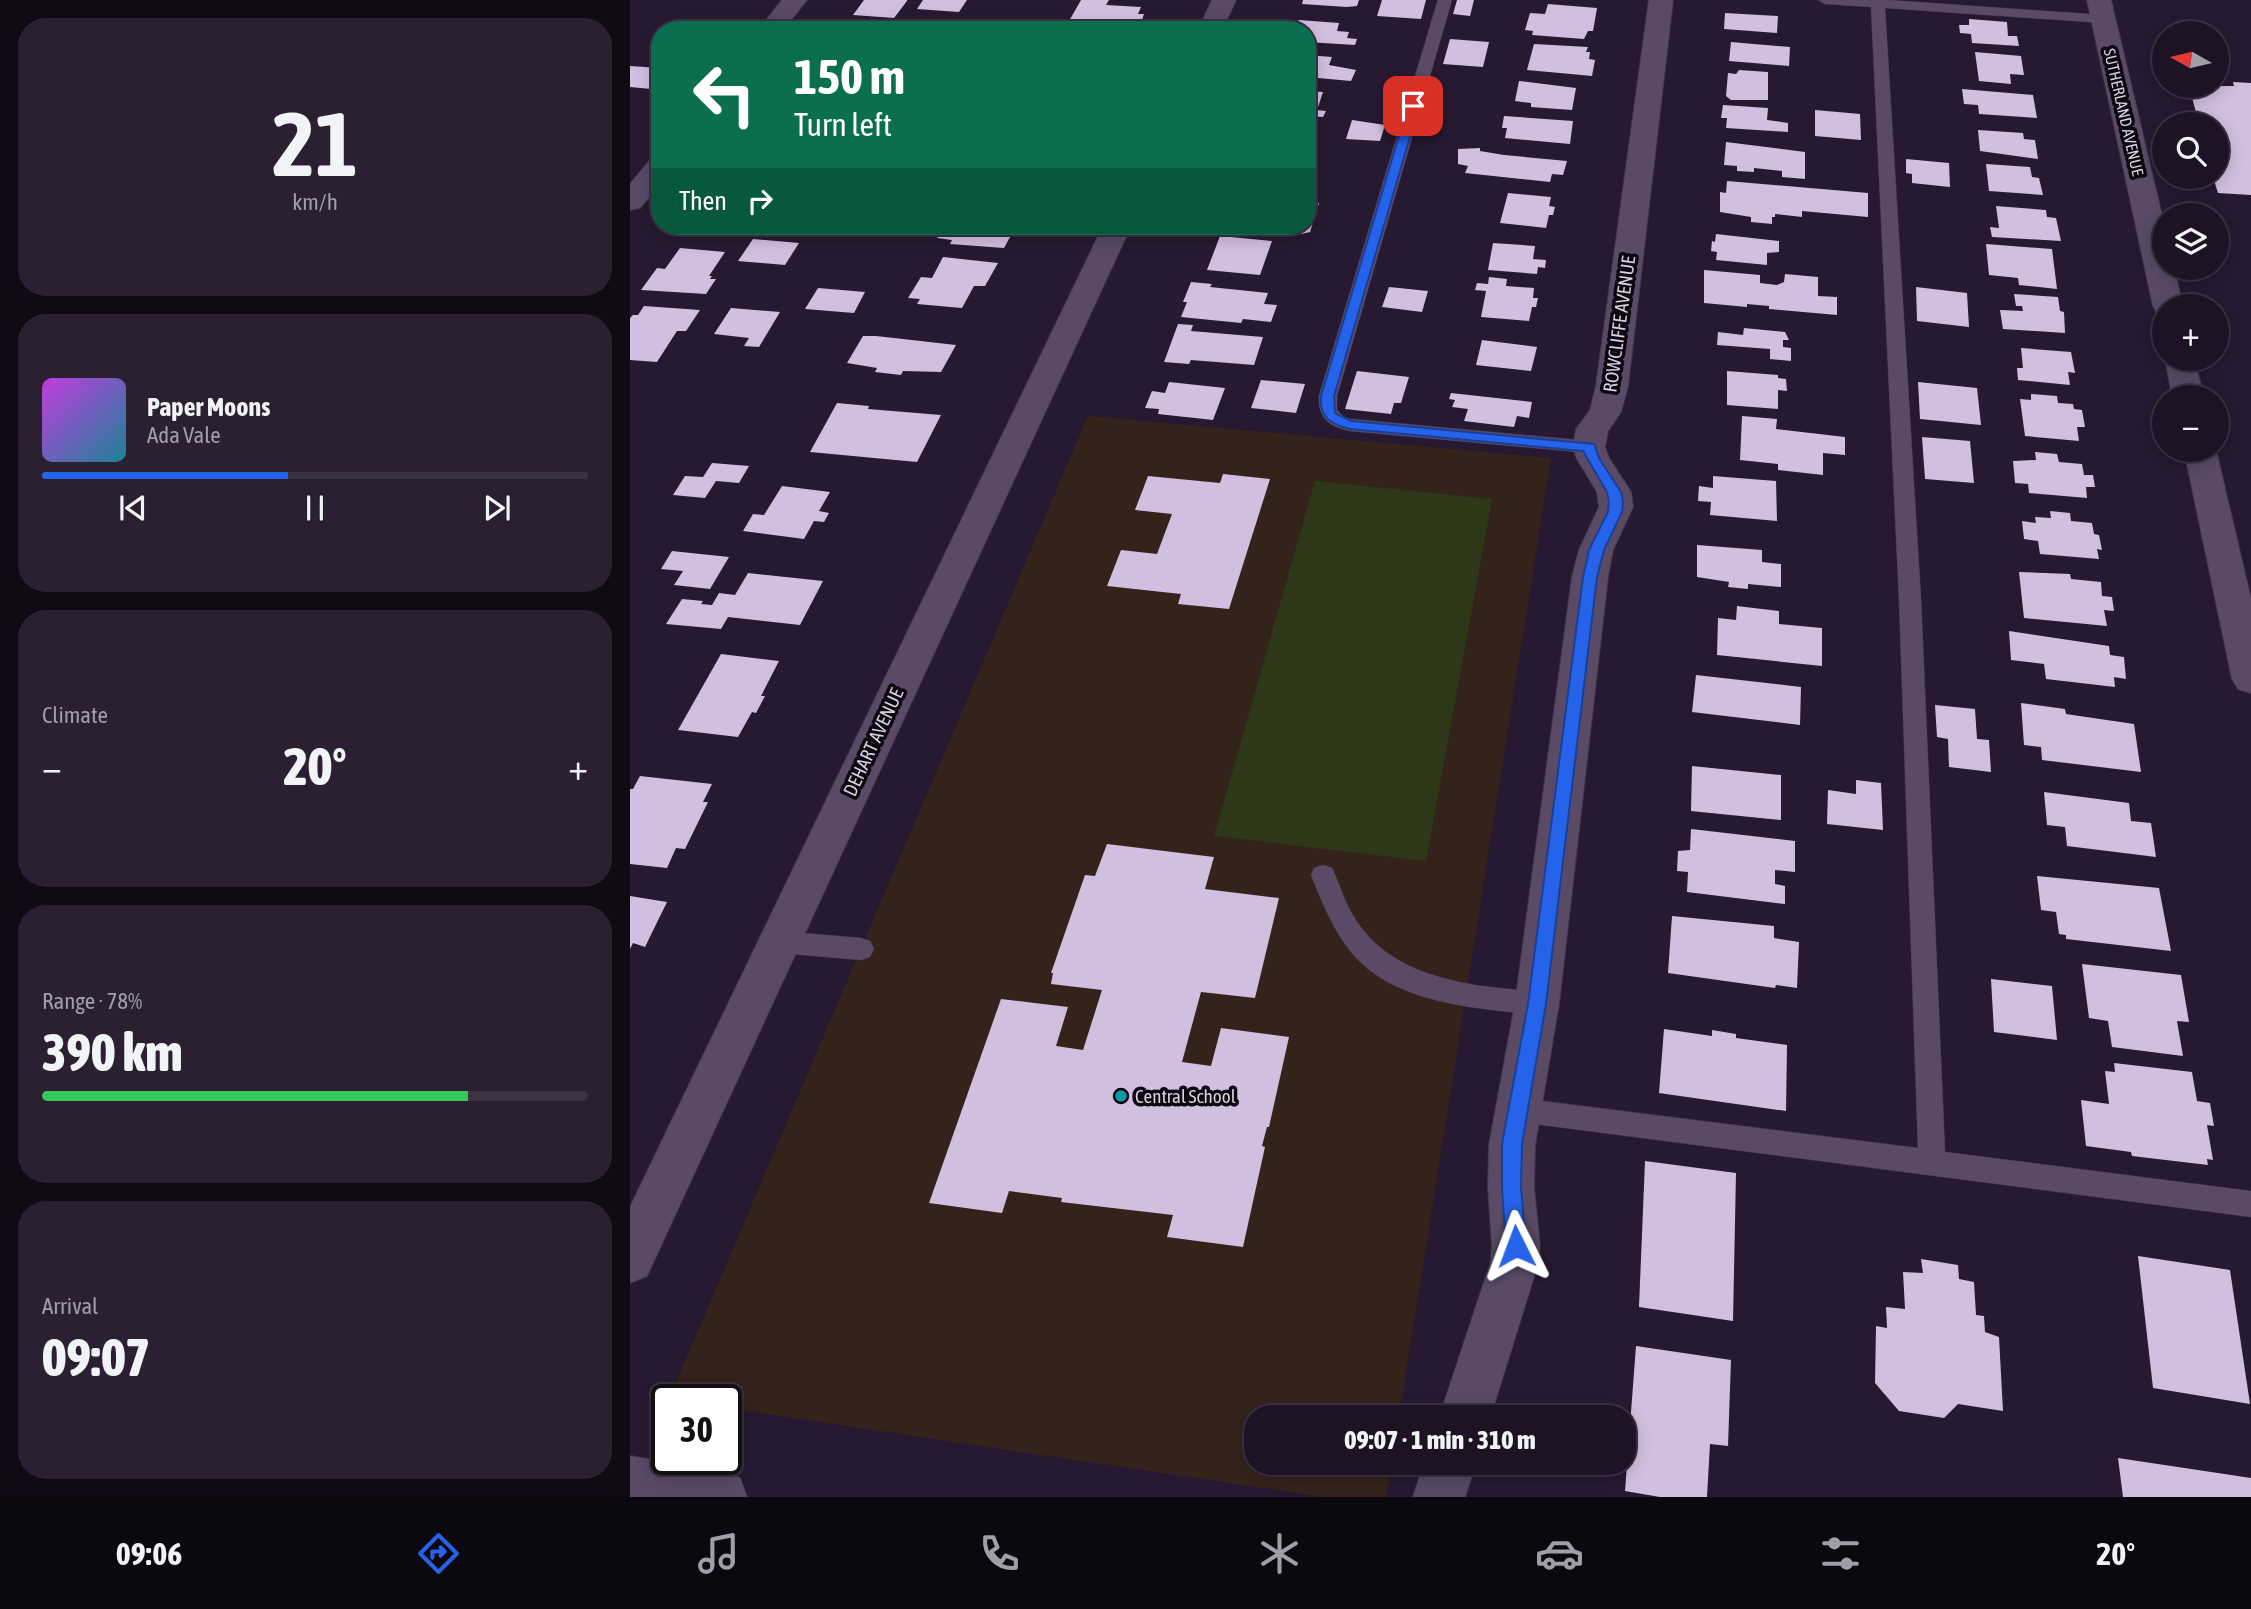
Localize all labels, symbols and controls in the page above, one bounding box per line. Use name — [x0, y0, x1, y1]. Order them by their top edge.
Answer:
north arrow — [2152, 21, 2230, 98]
map controls — [2152, 21, 2229, 462]
street label: SUTHERLAND AVENUE — [2101, 47, 2147, 177]
text: 150 m — [794, 48, 905, 104]
icon: left — [679, 49, 770, 140]
pin — [1383, 76, 1443, 136]
icon: arrive — [1394, 87, 1432, 125]
text: 21 — [272, 91, 358, 195]
text: Turn left — [794, 106, 892, 143]
button: search — [2152, 112, 2229, 189]
icon: right — [741, 182, 779, 220]
text: Then — [679, 186, 727, 216]
text: km/h — [292, 189, 338, 215]
button: layers — [2152, 203, 2229, 280]
street label: ROWCLIFFE AVENUE — [1599, 254, 1639, 394]
button: + — [2152, 294, 2229, 371]
button: − — [2152, 385, 2229, 462]
text: Paper Moons — [147, 392, 270, 422]
text: Ada Vale — [147, 422, 221, 448]
icon: previous — [114, 489, 152, 527]
icon: pause — [296, 489, 334, 527]
icon: next — [478, 489, 516, 527]
street label: DEHART AVENUE — [838, 685, 908, 799]
text: Climate — [42, 702, 108, 728]
text: 20° — [283, 736, 347, 796]
text: − — [42, 745, 62, 788]
text: + — [568, 745, 588, 788]
text: Range · 78% — [42, 988, 142, 1014]
text: 390 km — [42, 1022, 183, 1082]
place label: Central School — [1135, 1085, 1236, 1107]
marker: Central School — [1113, 1088, 1129, 1104]
position arrow — [1479, 1209, 1553, 1283]
text: Arrival — [42, 1293, 98, 1319]
text: 09:07 — [42, 1327, 150, 1387]
speed limit sign: 30 — [651, 1384, 742, 1475]
text: 09:07 · 1 min · 310 m — [1344, 1425, 1536, 1455]
icon: directions — [414, 1529, 463, 1578]
icon: music — [694, 1529, 743, 1578]
icon: phone — [975, 1529, 1024, 1578]
icon: climate — [1255, 1529, 1304, 1578]
icon: car — [1535, 1529, 1584, 1578]
icon: filters — [1816, 1529, 1865, 1578]
text: 09:06 — [116, 1535, 182, 1572]
text: 20° — [2096, 1535, 2135, 1572]

